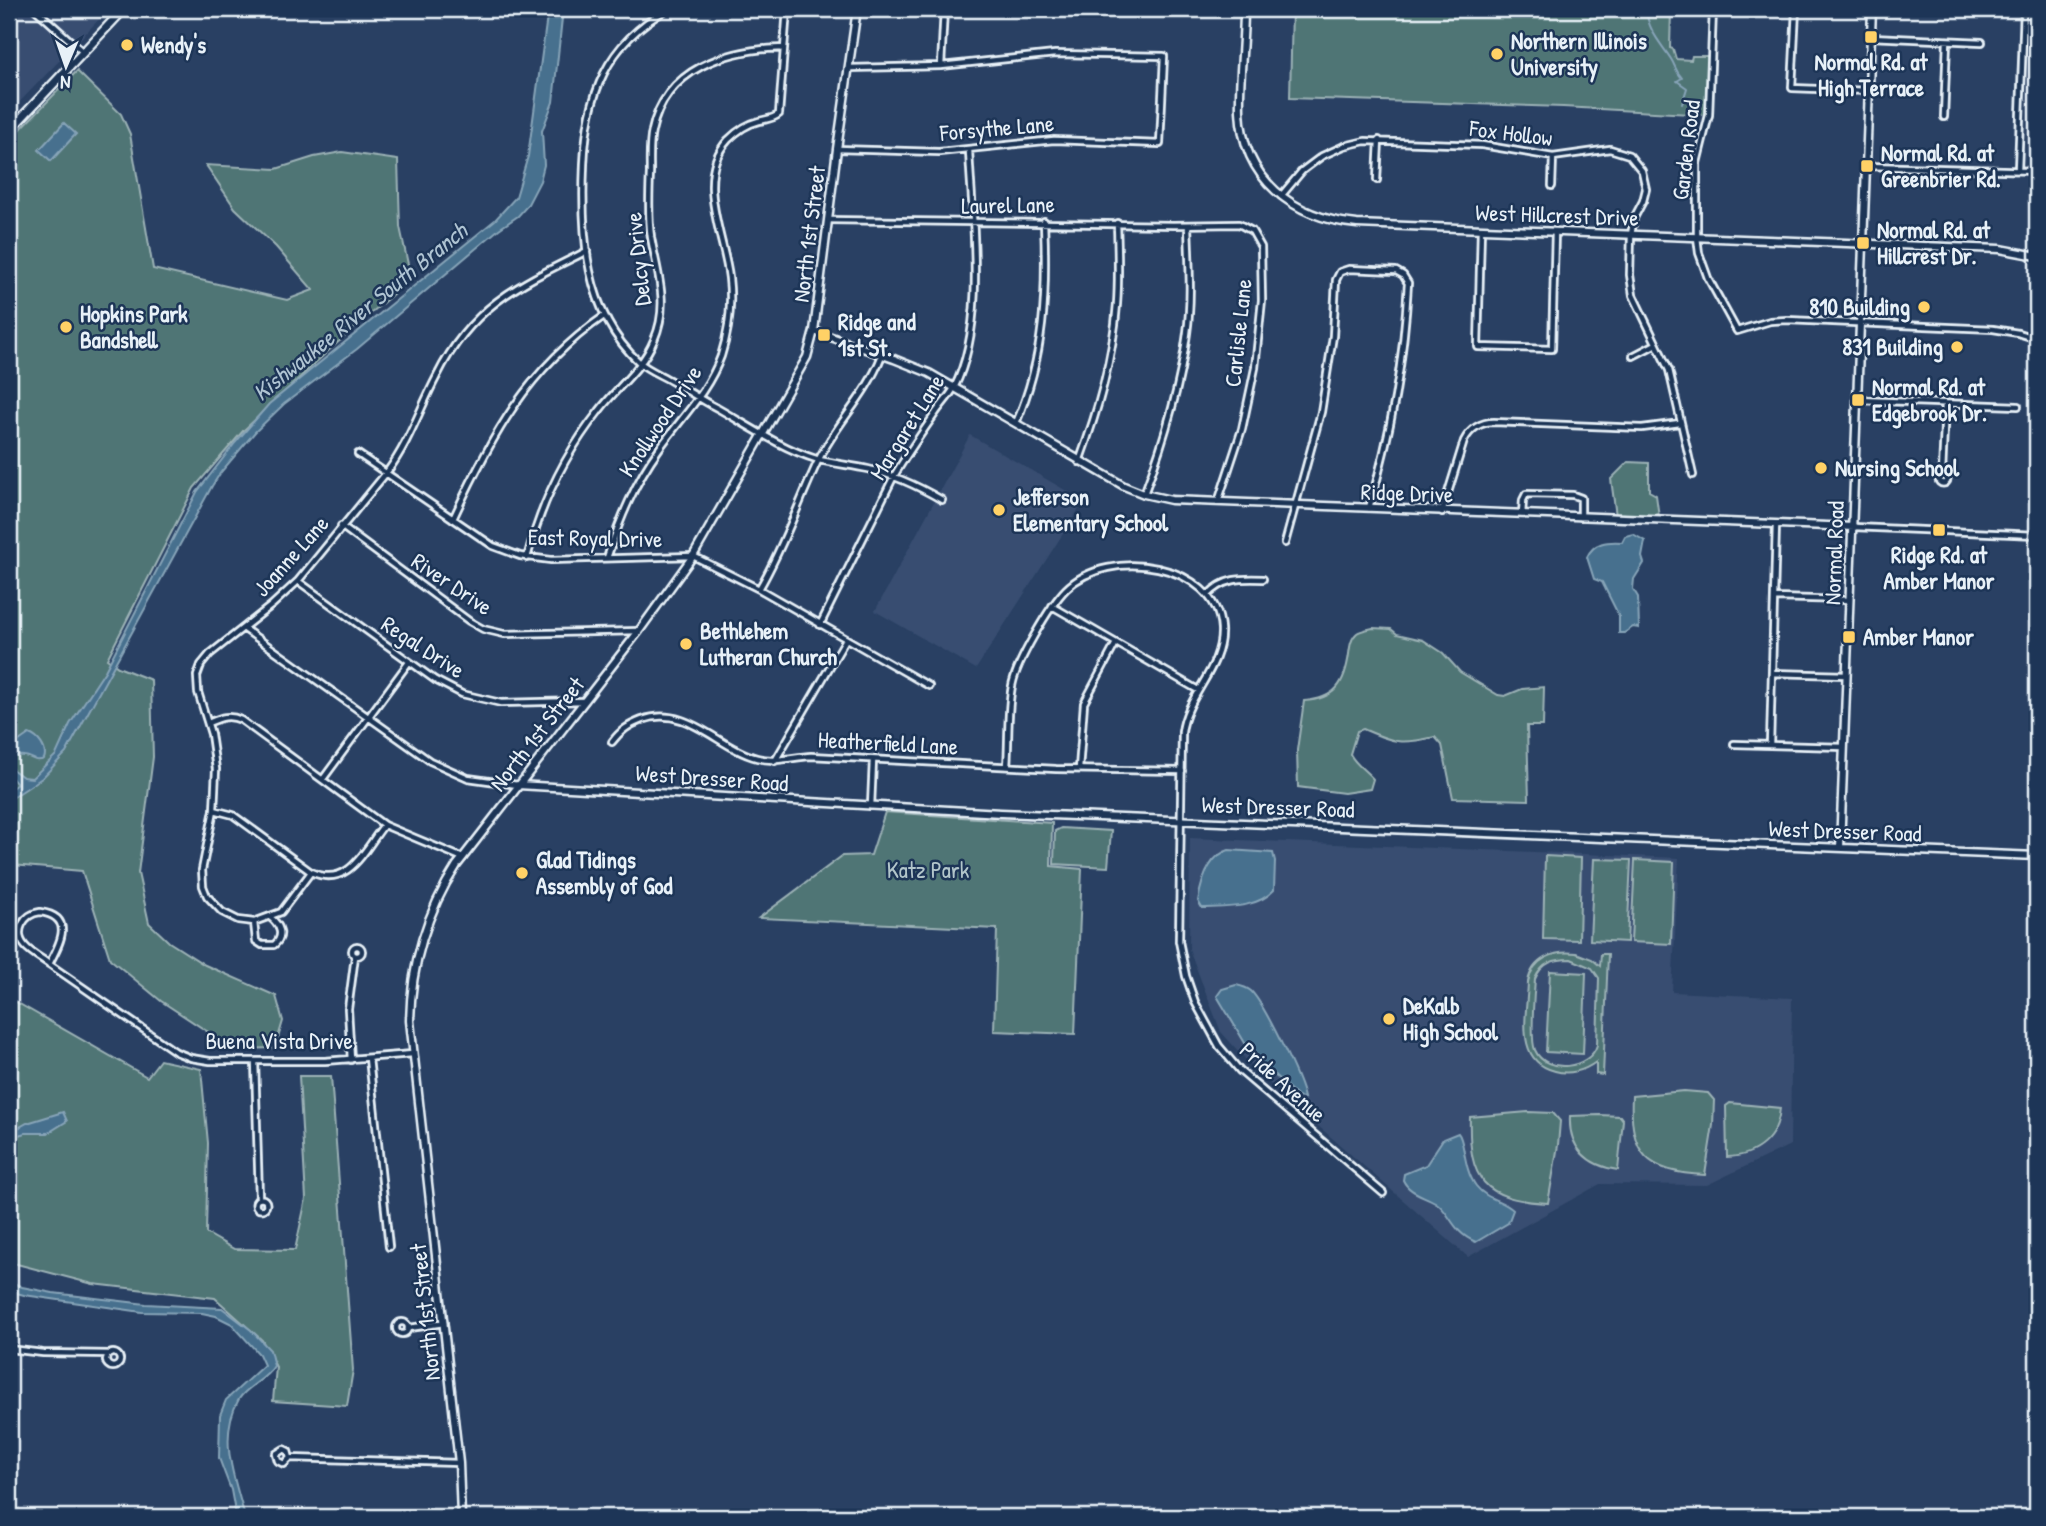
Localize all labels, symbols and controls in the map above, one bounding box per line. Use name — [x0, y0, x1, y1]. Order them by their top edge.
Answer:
place label: Northern Illinois University — [1511, 25, 1647, 83]
place label: Wendy's — [141, 29, 206, 61]
marker: Normal Rd. at High Terrace — [1863, 29, 1879, 45]
north arrow — [32, 32, 102, 102]
marker: Wendy's — [119, 37, 135, 53]
marker: Northern Illinois University — [1489, 46, 1505, 62]
place label: Normal Rd. at High Terrace — [1815, 46, 1929, 104]
text: N — [60, 70, 71, 96]
street label: Garden Road — [1664, 98, 1707, 202]
street label: Forsythe Lane — [938, 107, 1055, 148]
street label: Fox Hollow — [1467, 112, 1554, 153]
place label: Normal Rd. at Greenbrier Rd. — [1881, 137, 2001, 194]
marker: Normal Rd. at Greenbrier Rd. — [1859, 158, 1875, 174]
street label: North 1st Street — [785, 163, 832, 304]
street label: Laurel Lane — [961, 188, 1055, 221]
street label: West Hillcrest Drive — [1475, 196, 1639, 233]
street label: Delcy Drive — [617, 211, 658, 307]
water label: Kishwaukee River South Branch — [245, 213, 475, 408]
place label: Normal Rd. at Hillcrest Dr. — [1877, 214, 1991, 271]
marker: Normal Rd. at Hillcrest Dr. — [1855, 235, 1871, 251]
street label: Carlisle Lane — [1216, 277, 1259, 388]
place label: 810 Building — [1809, 291, 1910, 323]
place label: Hopkins Park Bandshell — [80, 298, 188, 355]
marker: 810 Building — [1916, 299, 1932, 315]
place label: Ridge and 1st St. — [838, 306, 916, 363]
marker: Hopkins Park Bandshell — [58, 319, 74, 335]
marker: Ridge and 1st St. — [816, 327, 832, 343]
place label: 831 Building — [1842, 331, 1943, 363]
marker: 831 Building — [1949, 339, 1965, 355]
street label: Knollwood Drive — [611, 359, 708, 483]
street label: Margaret Lane — [862, 368, 951, 485]
place label: Normal Rd. at Edgebrook Dr. — [1872, 371, 1987, 429]
marker: Normal Rd. at Edgebrook Dr. — [1850, 392, 1866, 408]
place label: Nursing School — [1835, 452, 1960, 484]
marker: Nursing School — [1813, 460, 1829, 476]
street label: Ridge Drive — [1360, 475, 1454, 510]
place label: Jefferson Elementary School — [1013, 481, 1169, 539]
street label: Normal Road — [1816, 500, 1851, 606]
marker: Jefferson Elementary School — [991, 502, 1007, 518]
street label: Joanne Lane — [246, 508, 335, 603]
street label: East Royal Drive — [528, 521, 662, 554]
marker: Ridge Rd. at Amber Manor — [1931, 522, 1947, 538]
place label: Ridge Rd. at Amber Manor — [1884, 539, 1995, 596]
street label: River Drive — [406, 545, 499, 622]
street label: Regal Drive — [376, 608, 471, 685]
place label: Bethlehem Lutheran Church — [700, 615, 837, 672]
place label: Amber Manor — [1863, 621, 1974, 652]
marker: Amber Manor — [1841, 629, 1857, 645]
marker: Bethlehem Lutheran Church — [678, 636, 694, 652]
street label: North 1st Street — [482, 669, 592, 797]
street label: Heatherfield Lane — [817, 723, 959, 762]
street label: West Dresser Road — [635, 757, 789, 798]
street label: West Dresser Road — [1201, 788, 1355, 825]
street label: West Dresser Road — [1768, 812, 1922, 849]
place label: Glad Tidings Assembly of God — [536, 844, 672, 902]
park label: Katz Park — [887, 854, 970, 885]
marker: Glad Tidings Assembly of God — [514, 865, 530, 881]
place label: DeKalb High School — [1403, 990, 1499, 1048]
marker: DeKalb High School — [1381, 1011, 1397, 1027]
street label: Buena Vista Drive — [205, 1025, 353, 1056]
street label: Pride Avenue — [1233, 1034, 1333, 1129]
street label: North 1st Street — [402, 1241, 447, 1382]

